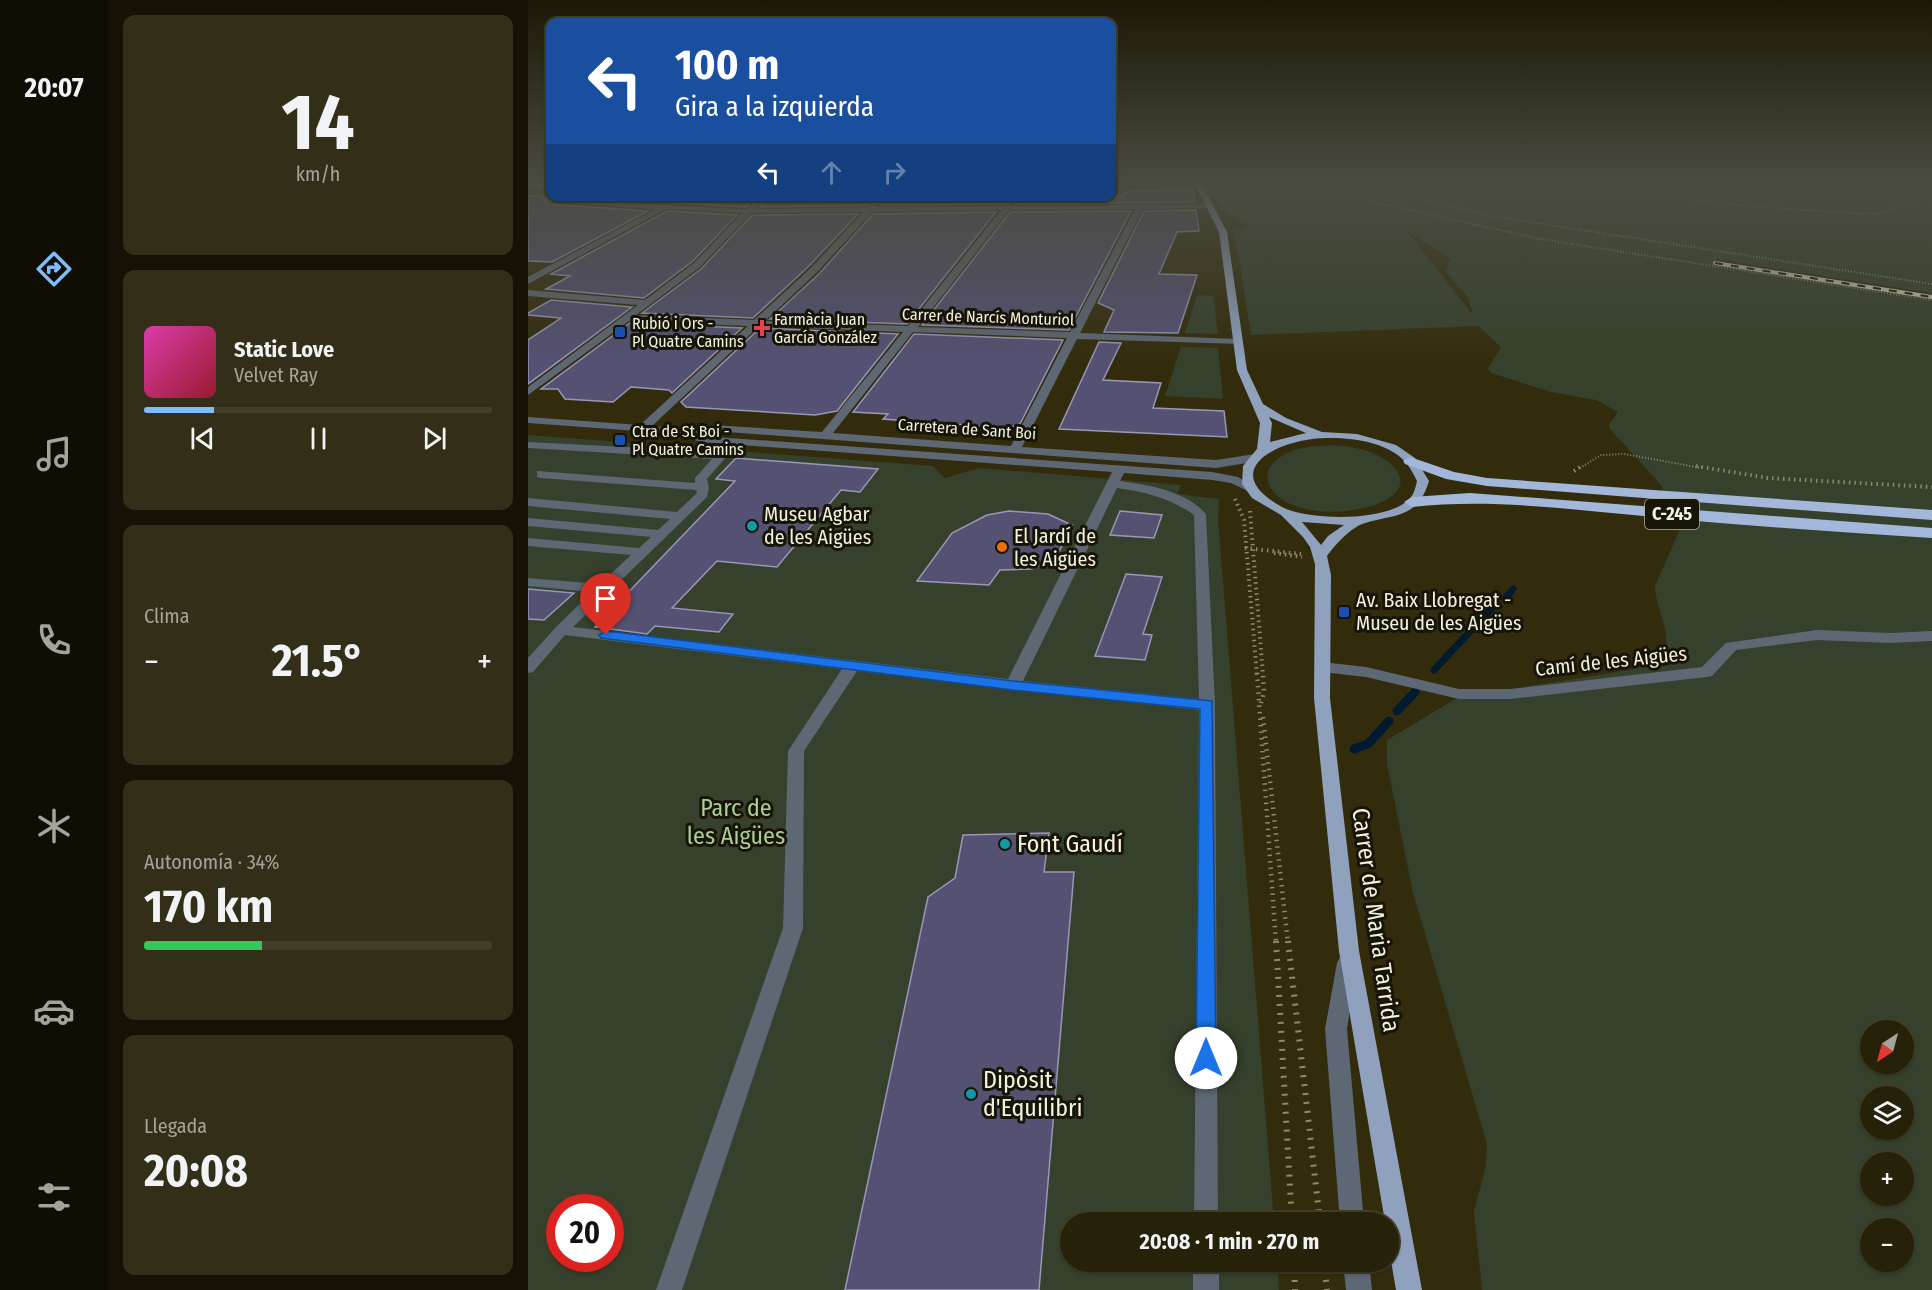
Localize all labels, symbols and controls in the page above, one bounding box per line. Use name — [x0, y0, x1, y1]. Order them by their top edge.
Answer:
text: 100 m — [675, 40, 779, 90]
icon: left — [576, 42, 654, 120]
text: 20:07 — [24, 72, 84, 104]
text: 14 — [281, 76, 355, 170]
text: Gira a la izquierda — [675, 91, 874, 123]
icon: left — [752, 156, 785, 189]
icon: ahead — [815, 156, 848, 189]
icon: right — [878, 156, 911, 189]
text: km/h — [296, 162, 340, 186]
icon: directions — [33, 248, 75, 290]
street label: Carrer de Narcís Monturiol — [902, 304, 1074, 330]
place label: Farmàcia Juan García González — [774, 310, 877, 347]
place label: Rubió i Ors - Pl Quatre Camins — [632, 314, 744, 351]
marker: Farmàcia Juan García González — [755, 321, 769, 335]
marker: Rubió i Ors - Pl Quatre Camins — [613, 325, 627, 339]
text: Static Love — [234, 336, 334, 363]
text: Velvet Ray — [234, 363, 318, 387]
street label: Carretera de Sant Boi — [897, 415, 1037, 443]
icon: previous — [186, 422, 219, 455]
icon: pause — [302, 422, 335, 455]
icon: next — [418, 422, 451, 455]
place label: Ctra de St Boi - Pl Quatre Camins — [632, 422, 744, 459]
icon: music — [33, 433, 75, 475]
marker: Ctra de St Boi - Pl Quatre Camins — [613, 433, 627, 447]
road number: C-245 — [1645, 499, 1699, 529]
place label: Museu Agbar de les Aigües — [764, 502, 871, 549]
marker: Museu Agbar de les Aigües — [745, 519, 759, 533]
place label: El Jardí de les Aigües — [1014, 524, 1096, 571]
marker: El Jardí de les Aigües — [995, 540, 1009, 554]
pin — [580, 573, 631, 635]
icon: arrive — [589, 582, 622, 615]
place label: Av. Baix Llobregat - Museu de les Aigües — [1356, 588, 1522, 635]
text: Clima — [144, 604, 189, 628]
marker: Av. Baix Llobregat - Museu de les Aigües — [1337, 605, 1351, 619]
icon: phone — [33, 619, 75, 661]
text: 21.5° — [272, 634, 364, 688]
street label: Camí de les Aigües — [1534, 641, 1688, 681]
text: − — [144, 642, 159, 682]
text: + — [477, 642, 492, 682]
park label: Parc de les Aigües — [687, 794, 785, 850]
icon: climate — [33, 805, 75, 847]
street label: Carrer de Maria Tarrida — [1346, 806, 1406, 1034]
place label: Font Gaudí — [1017, 830, 1123, 858]
marker: Font Gaudí — [998, 837, 1012, 851]
text: Autonomía · 34% — [144, 850, 279, 874]
text: 170 km — [144, 880, 273, 934]
icon: car — [33, 990, 75, 1032]
north arrow — [1860, 1020, 1914, 1074]
map controls — [1860, 1020, 1914, 1272]
position arrow — [1174, 1026, 1238, 1090]
place label: Dipòsit d'Equilibri — [983, 1066, 1083, 1122]
button: layers — [1860, 1086, 1914, 1140]
marker: Dipòsit d'Equilibri — [964, 1087, 978, 1101]
text: Llegada — [144, 1114, 207, 1138]
text: 20:08 — [144, 1144, 248, 1198]
button: + — [1860, 1152, 1914, 1206]
icon: filters — [33, 1176, 75, 1218]
speed limit sign: 20 — [546, 1194, 624, 1272]
button: − — [1860, 1218, 1914, 1272]
text: 20:08 · 1 min · 270 m — [1140, 1228, 1319, 1255]

